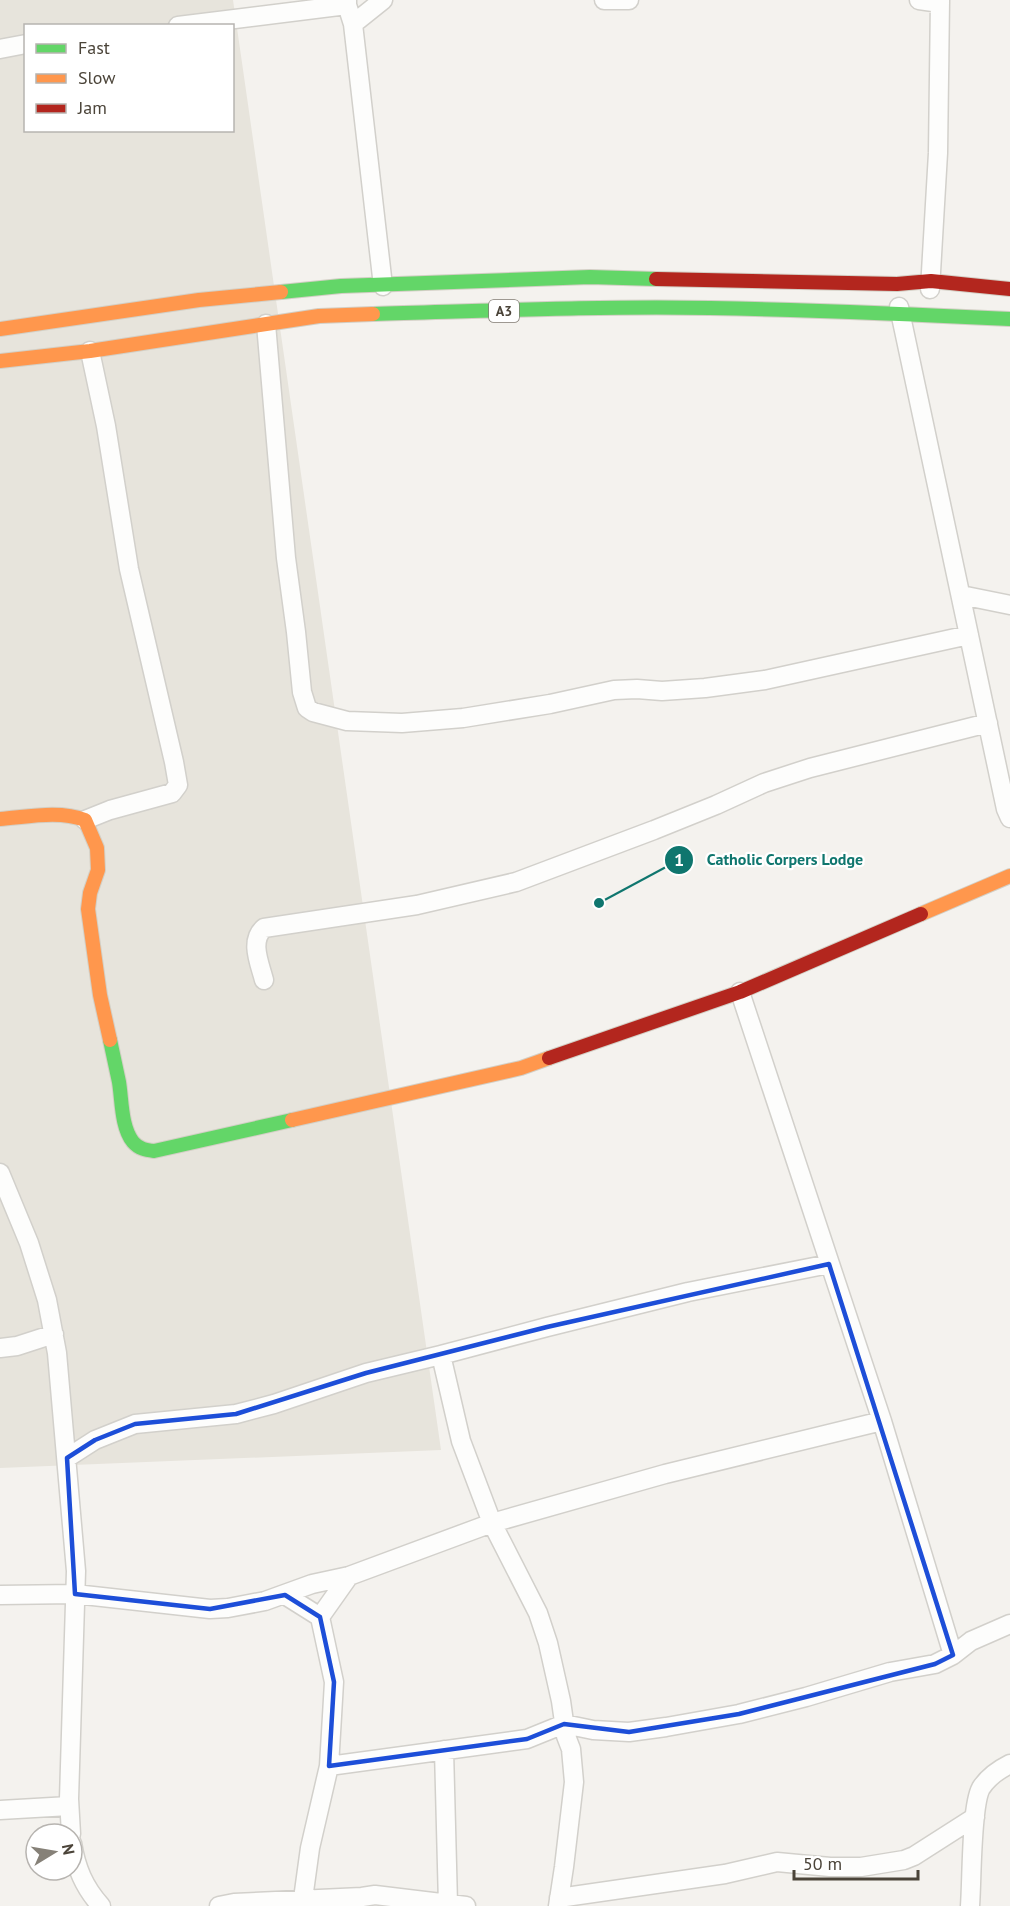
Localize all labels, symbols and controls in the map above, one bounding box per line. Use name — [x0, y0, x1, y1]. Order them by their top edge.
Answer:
legend — [24, 24, 234, 132]
text: Fast — [78, 36, 110, 59]
text: Slow — [78, 66, 116, 89]
text: Jam — [77, 96, 107, 119]
road number: A3 — [489, 300, 519, 322]
callout: Catholic Corpers Lodge — [664, 843, 875, 877]
text: 1 — [674, 848, 684, 871]
text: Catholic Corpers Lodge — [707, 849, 863, 869]
north arrow — [24, 1822, 84, 1882]
text: N — [58, 1842, 80, 1856]
scale bar — [794, 1843, 918, 1881]
text: 50 m — [803, 1852, 842, 1875]

